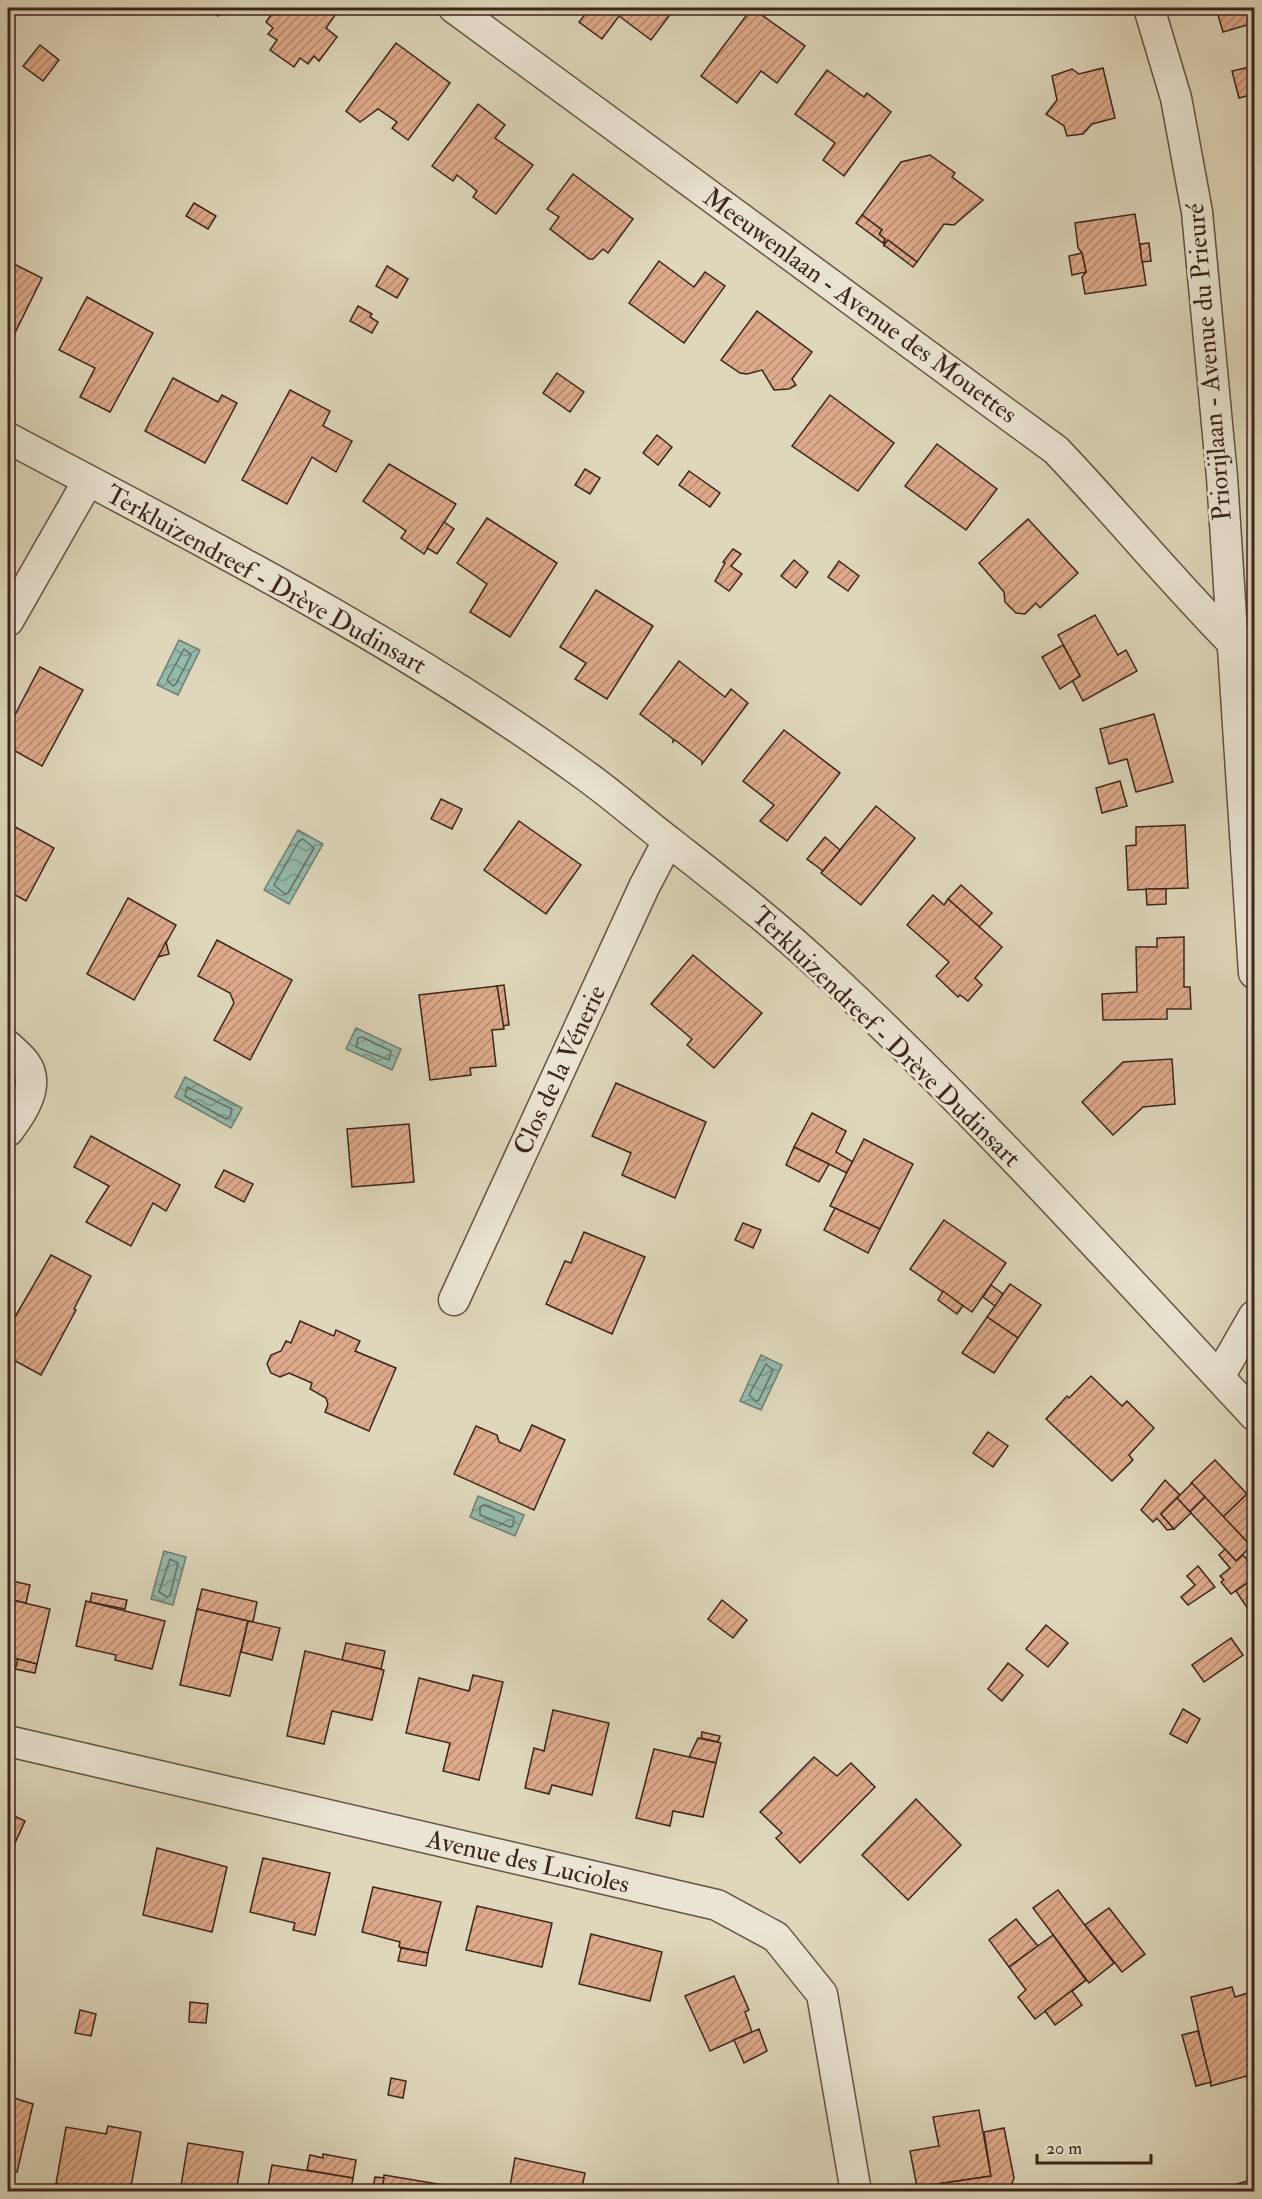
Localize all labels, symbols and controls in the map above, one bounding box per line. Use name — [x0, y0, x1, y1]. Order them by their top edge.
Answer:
street label: Meeuwenlaan - Avenue des Mouettes — [697, 181, 1023, 431]
street label: Priorijlaan - Avenue du Prieuré — [1179, 202, 1239, 522]
street label: Terkluizendreef - Drève Dudinsart — [100, 478, 432, 682]
street label: Terkluizendreef - Drève Dudinsart — [745, 900, 1027, 1174]
street label: Clos de la Vénerie — [507, 980, 613, 1160]
street label: Avenue des Lucioles — [423, 1823, 633, 1901]
scale bar — [1037, 2127, 1151, 2165]
text: 20 m — [1046, 2137, 1082, 2160]

